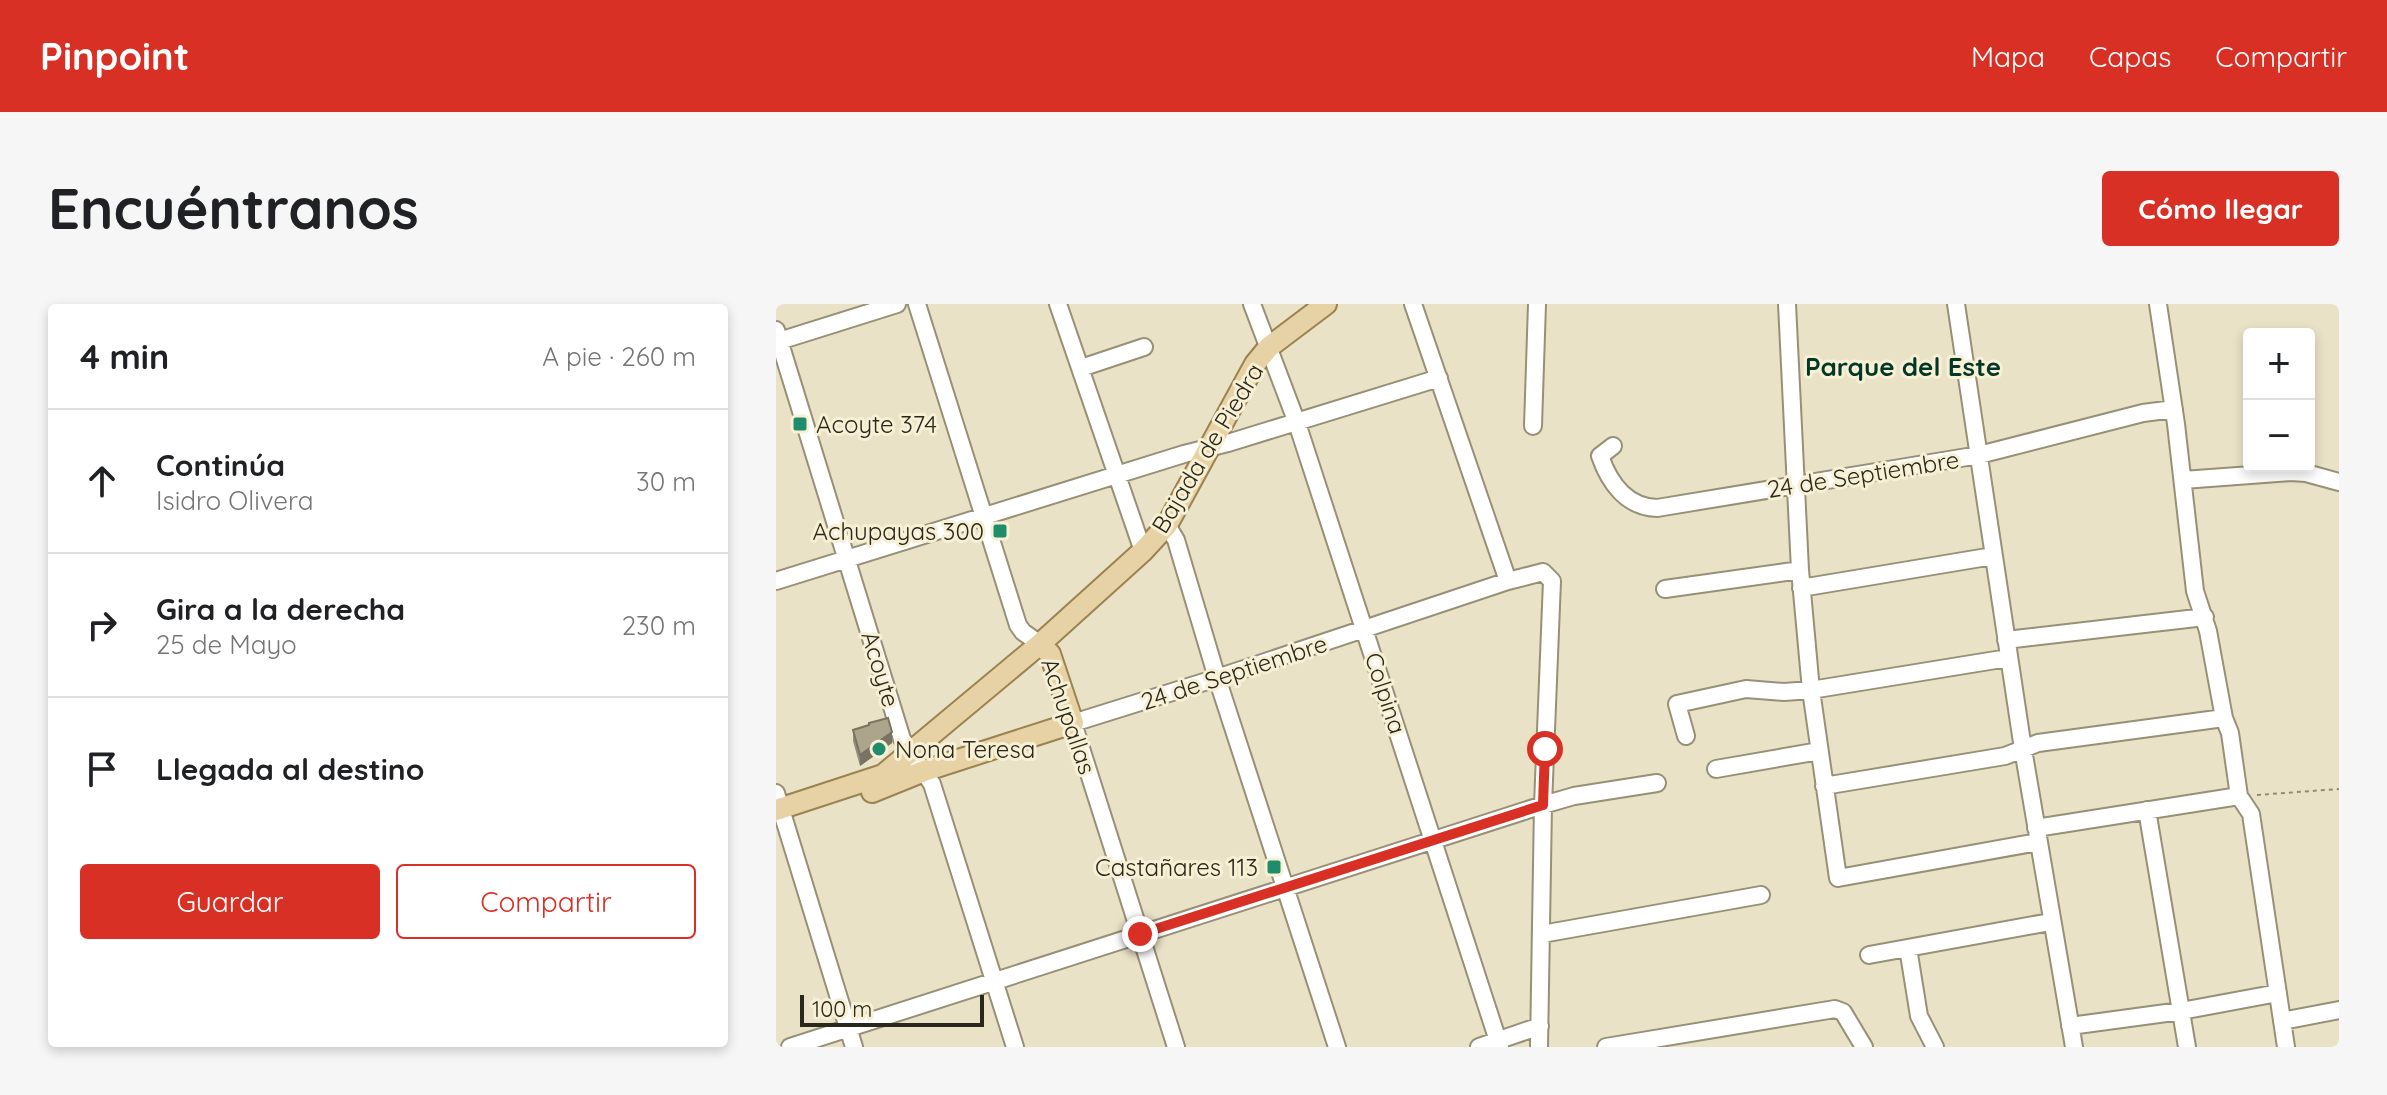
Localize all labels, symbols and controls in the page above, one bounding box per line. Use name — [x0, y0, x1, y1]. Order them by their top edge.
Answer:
text: Pinpoint — [40, 32, 189, 80]
text: Mapa — [1971, 39, 2045, 74]
text: Capas — [2089, 39, 2171, 74]
text: Compartir — [2215, 39, 2347, 74]
button: Cómo llegar — [2102, 171, 2339, 246]
text: Encuéntranos — [48, 173, 419, 243]
map controls — [2243, 328, 2315, 472]
button: + — [2243, 328, 2315, 400]
text: 4 min — [80, 335, 169, 378]
text: A pie · 260 m — [542, 340, 696, 373]
district label: Parque del Este — [1805, 350, 2001, 383]
street label: Bajada de Piedra — [1145, 358, 1269, 538]
button: − — [2243, 400, 2315, 472]
place label: Acoyte 374 — [816, 409, 937, 439]
marker: Acoyte 374 — [791, 415, 809, 433]
street label: 24 de Septiembre — [1765, 444, 1961, 504]
text: Continúa — [156, 446, 285, 484]
icon: ahead — [80, 459, 124, 503]
text: 30 m — [636, 465, 696, 498]
text: Isidro Olivera — [156, 484, 313, 517]
place label: Achupayas 300 — [813, 516, 984, 546]
marker: Achupayas 300 — [991, 522, 1009, 540]
text: Gira a la derecha — [156, 590, 405, 628]
icon: right — [80, 603, 124, 647]
text: 230 m — [622, 609, 696, 642]
street label: Acoyte — [855, 627, 907, 711]
text: 25 de Mayo — [156, 628, 297, 661]
street label: 24 de Septiembre — [1137, 628, 1331, 716]
street label: Colpina — [1359, 649, 1413, 737]
street label: Achupallas — [1035, 654, 1103, 778]
route start — [1527, 731, 1563, 767]
place label: Nona Teresa — [895, 734, 1035, 764]
marker: Nona Teresa — [870, 740, 888, 758]
icon: arrive — [80, 747, 124, 791]
text: Llegada al destino — [156, 750, 424, 788]
place label: Castañares 113 — [1095, 852, 1258, 882]
marker: Castañares 113 — [1265, 858, 1283, 876]
button: Guardar — [80, 864, 380, 939]
button: Compartir — [396, 864, 696, 939]
route end — [1122, 916, 1158, 952]
scale bar — [800, 991, 984, 1027]
text: 100 m — [812, 995, 872, 1023]

